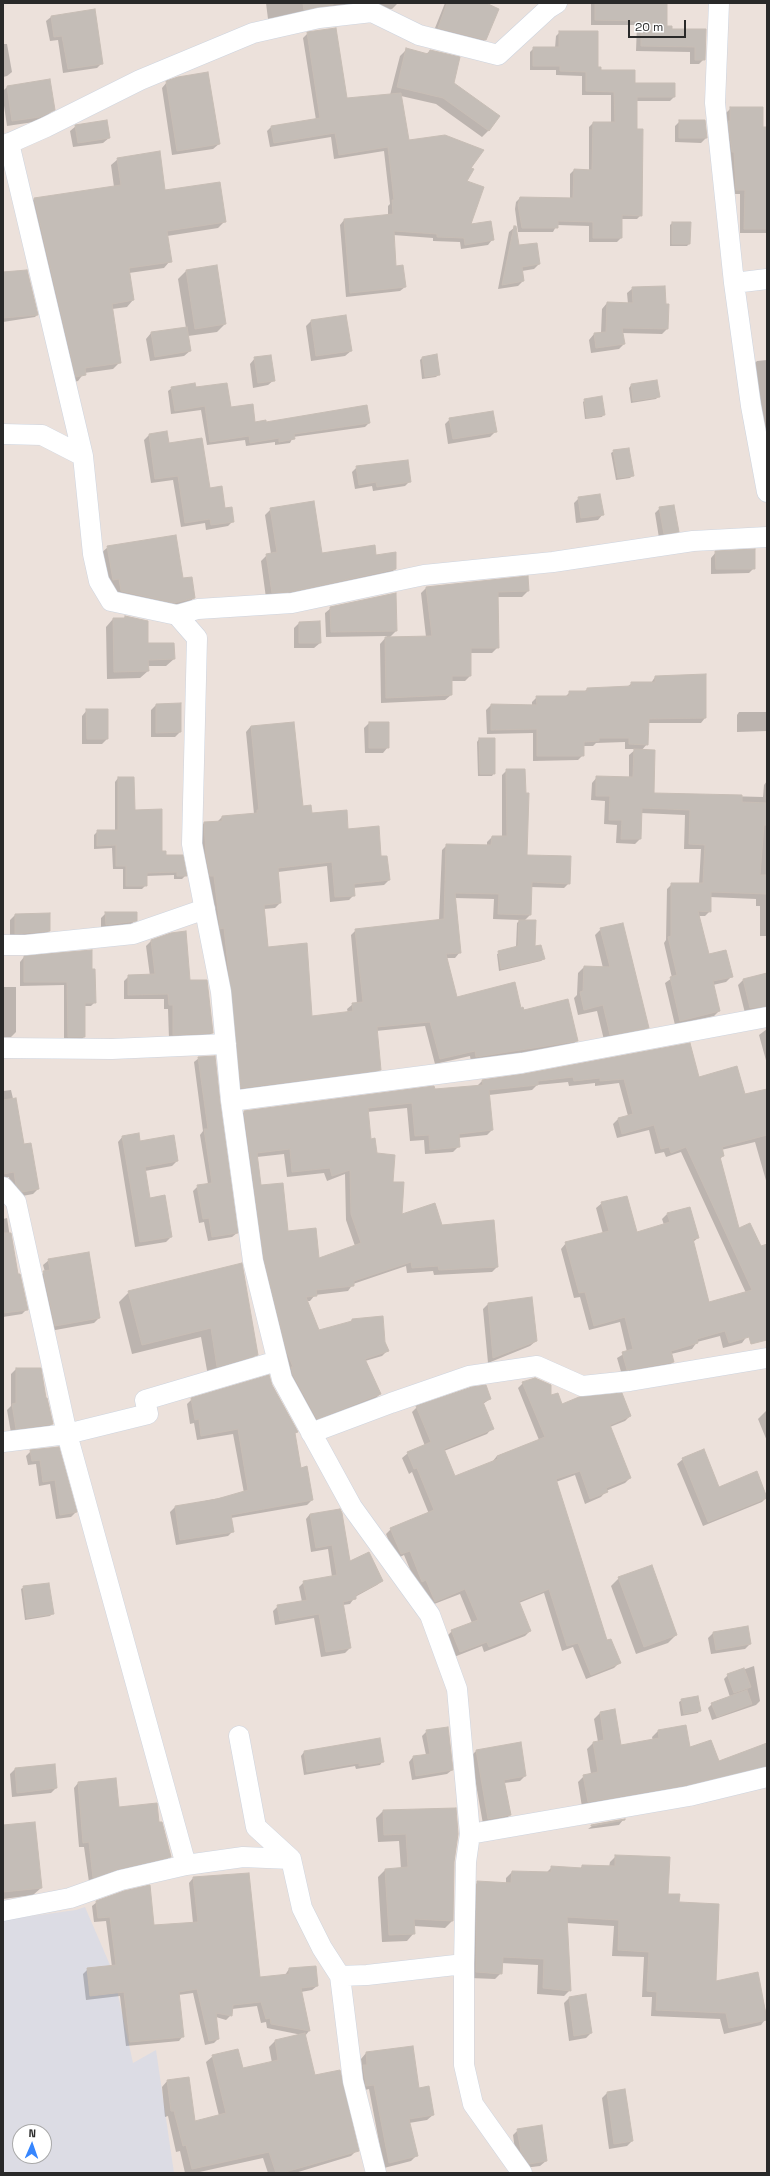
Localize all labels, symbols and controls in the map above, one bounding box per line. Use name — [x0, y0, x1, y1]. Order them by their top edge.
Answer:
scale bar — [630, 12, 688, 38]
text: 20 m — [635, 19, 663, 35]
north arrow — [12, 2124, 52, 2164]
text: N — [28, 2126, 36, 2140]

